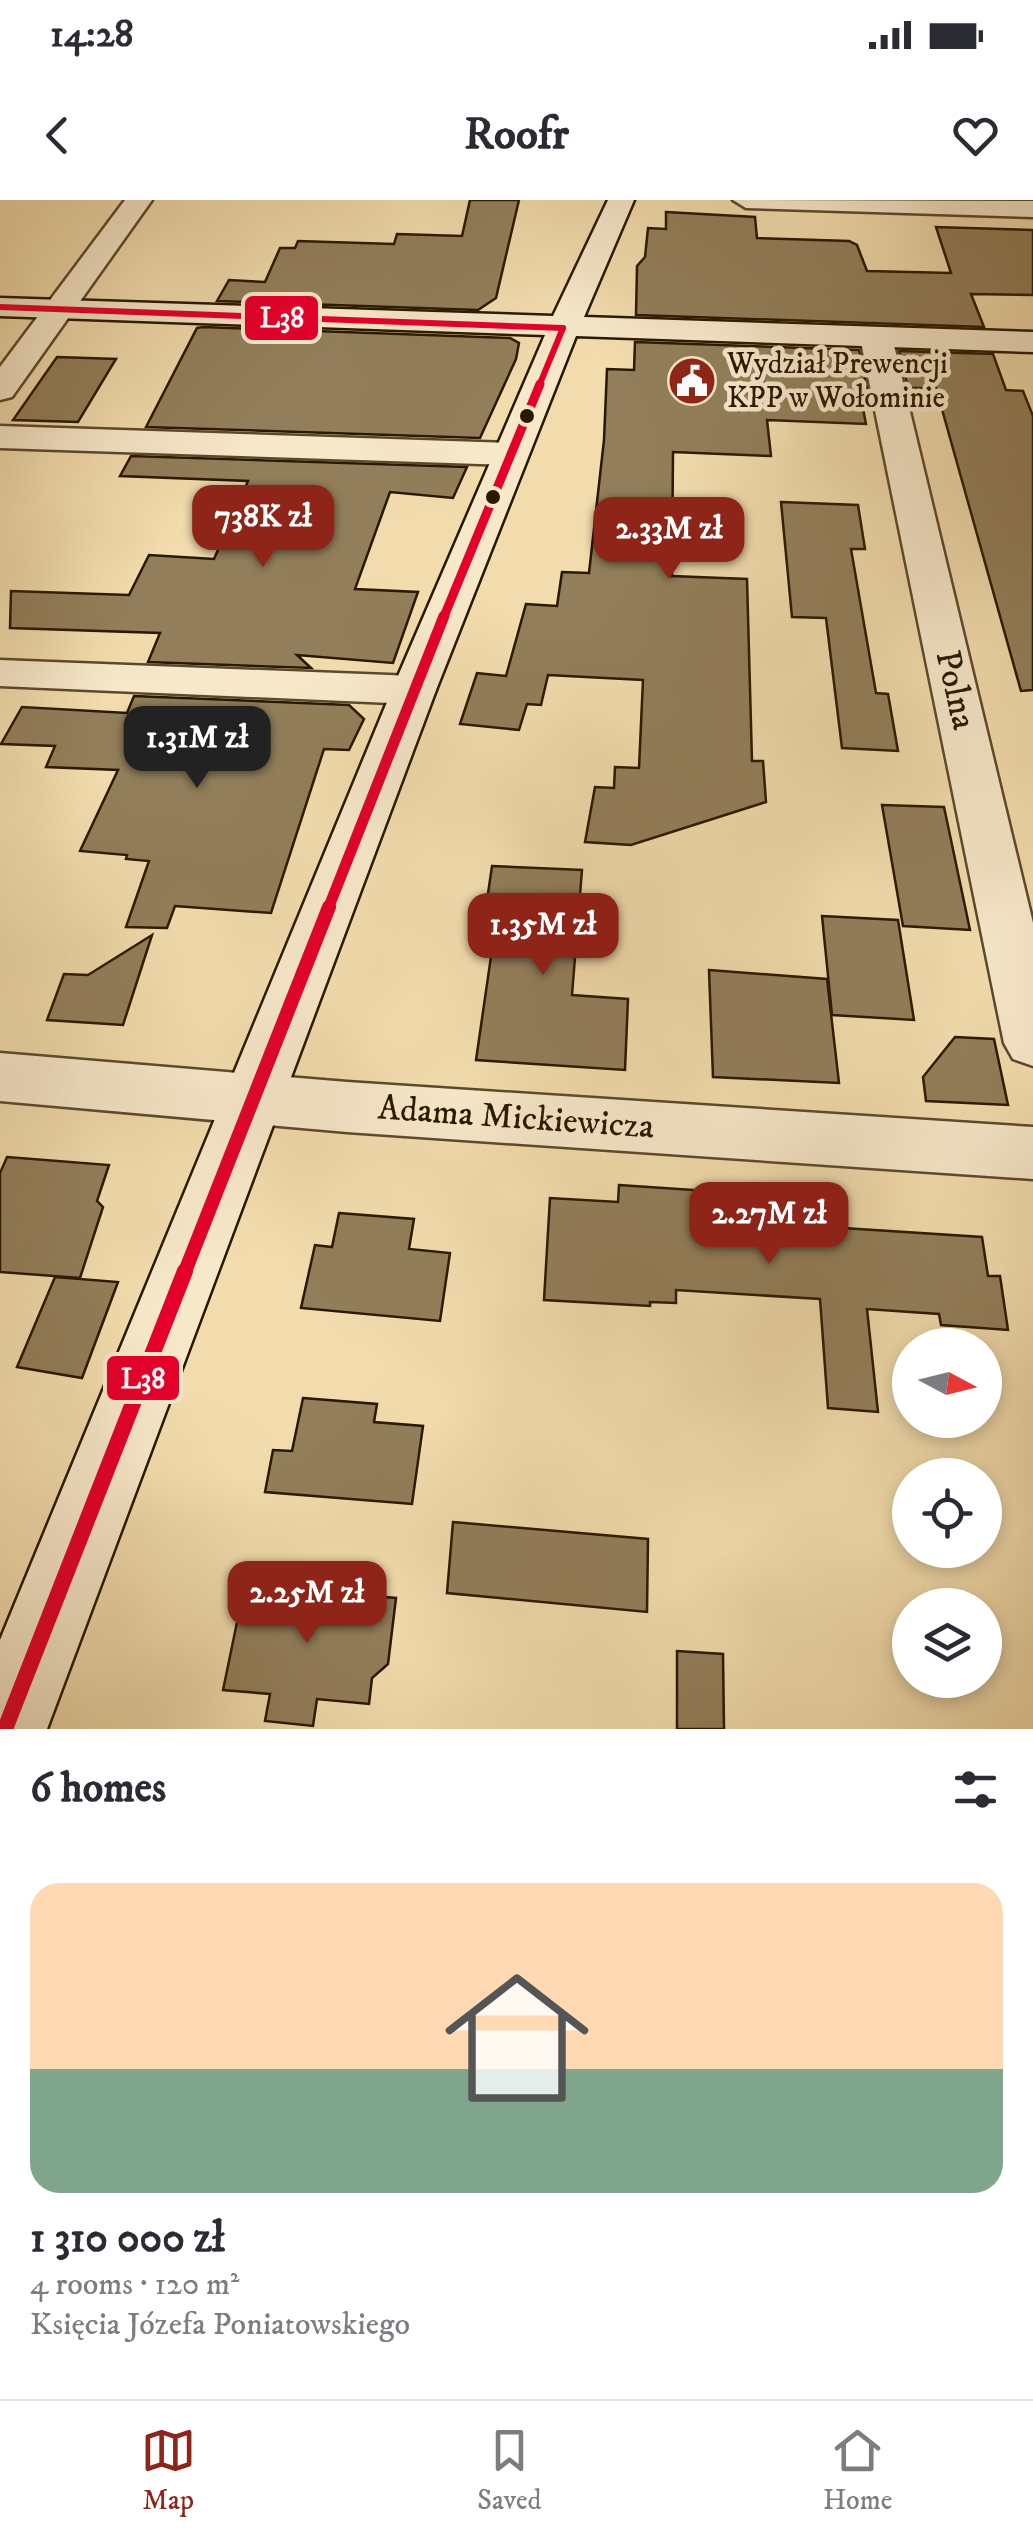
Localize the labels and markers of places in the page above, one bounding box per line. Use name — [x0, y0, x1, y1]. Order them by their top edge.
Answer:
place label: Wydział Prewencji KPP w Wołominie — [726, 346, 948, 417]
public building icon: Wydział Prewencji KPP w Wołominie — [666, 355, 718, 407]
unlabelled marker — [517, 406, 537, 426]
pin: 738K zł — [171, 485, 355, 570]
unlabelled marker — [483, 487, 503, 507]
pin: 2.33M zł — [566, 497, 772, 582]
pin: 1.31M zł — [94, 706, 300, 791]
pin: 1.35M zł — [440, 893, 646, 978]
pin: 2.27M zł — [666, 1182, 872, 1267]
pin: 2.25M zł — [204, 1561, 410, 1646]

